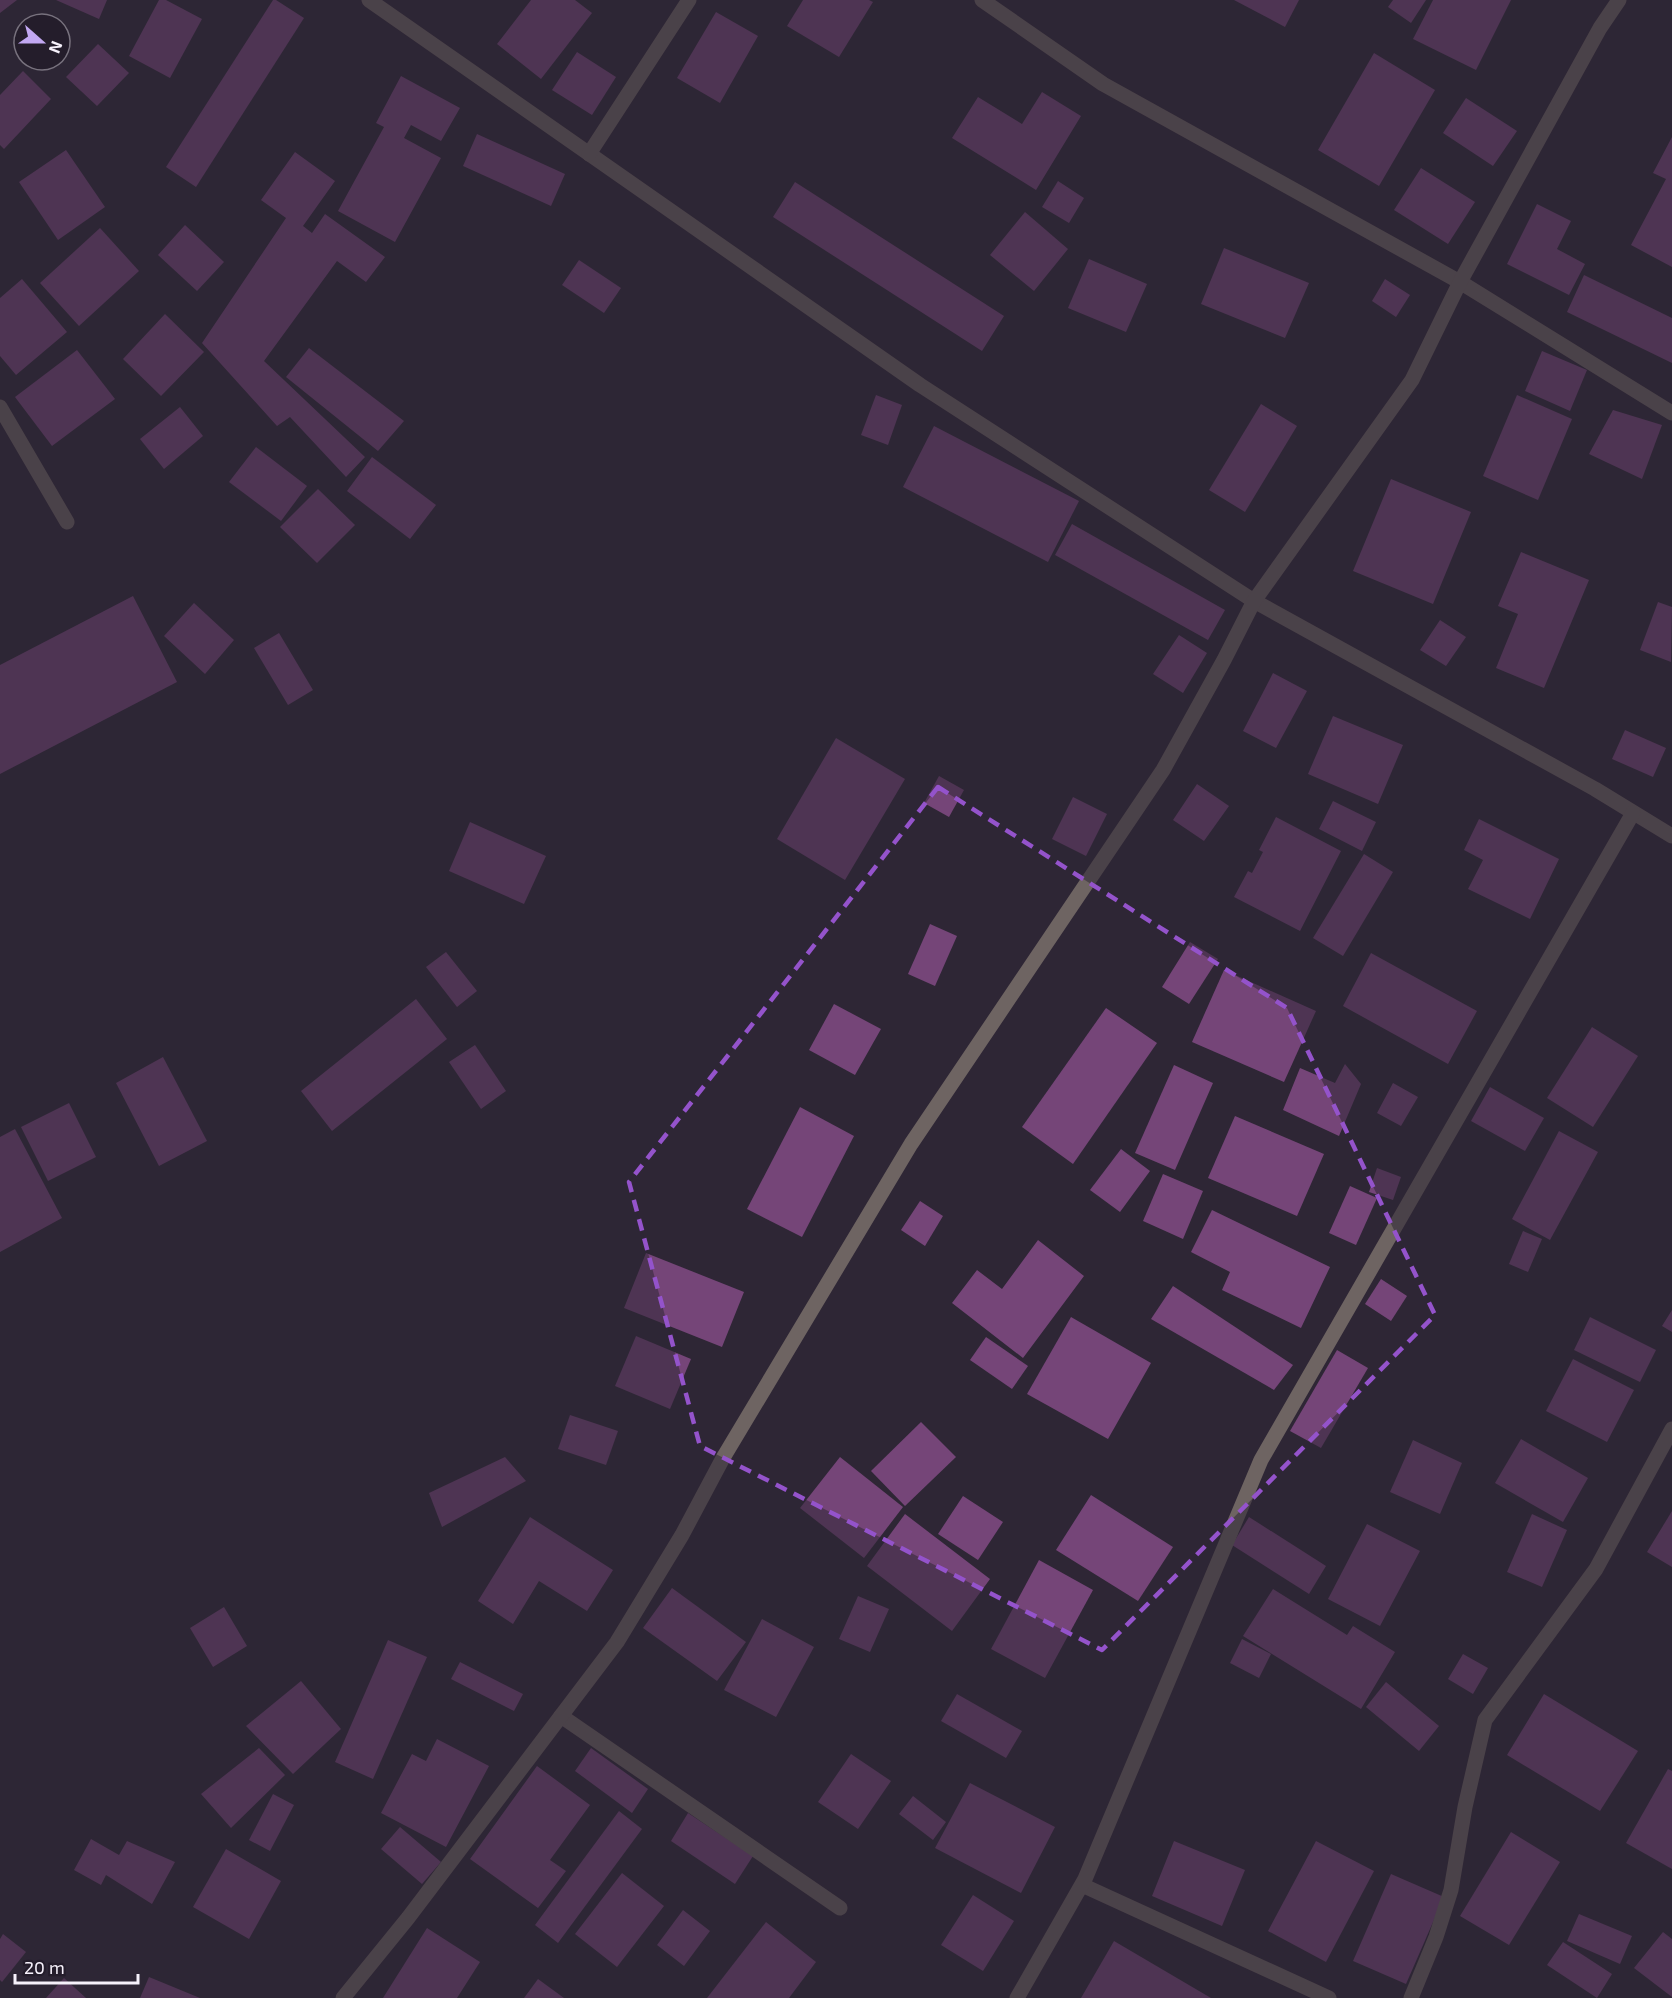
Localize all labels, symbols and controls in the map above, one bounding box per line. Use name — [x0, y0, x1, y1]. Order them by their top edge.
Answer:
north arrow — [12, 12, 72, 72]
text: N — [46, 39, 67, 56]
scale bar — [15, 1947, 138, 1985]
text: 20 m — [24, 1956, 65, 1978]

